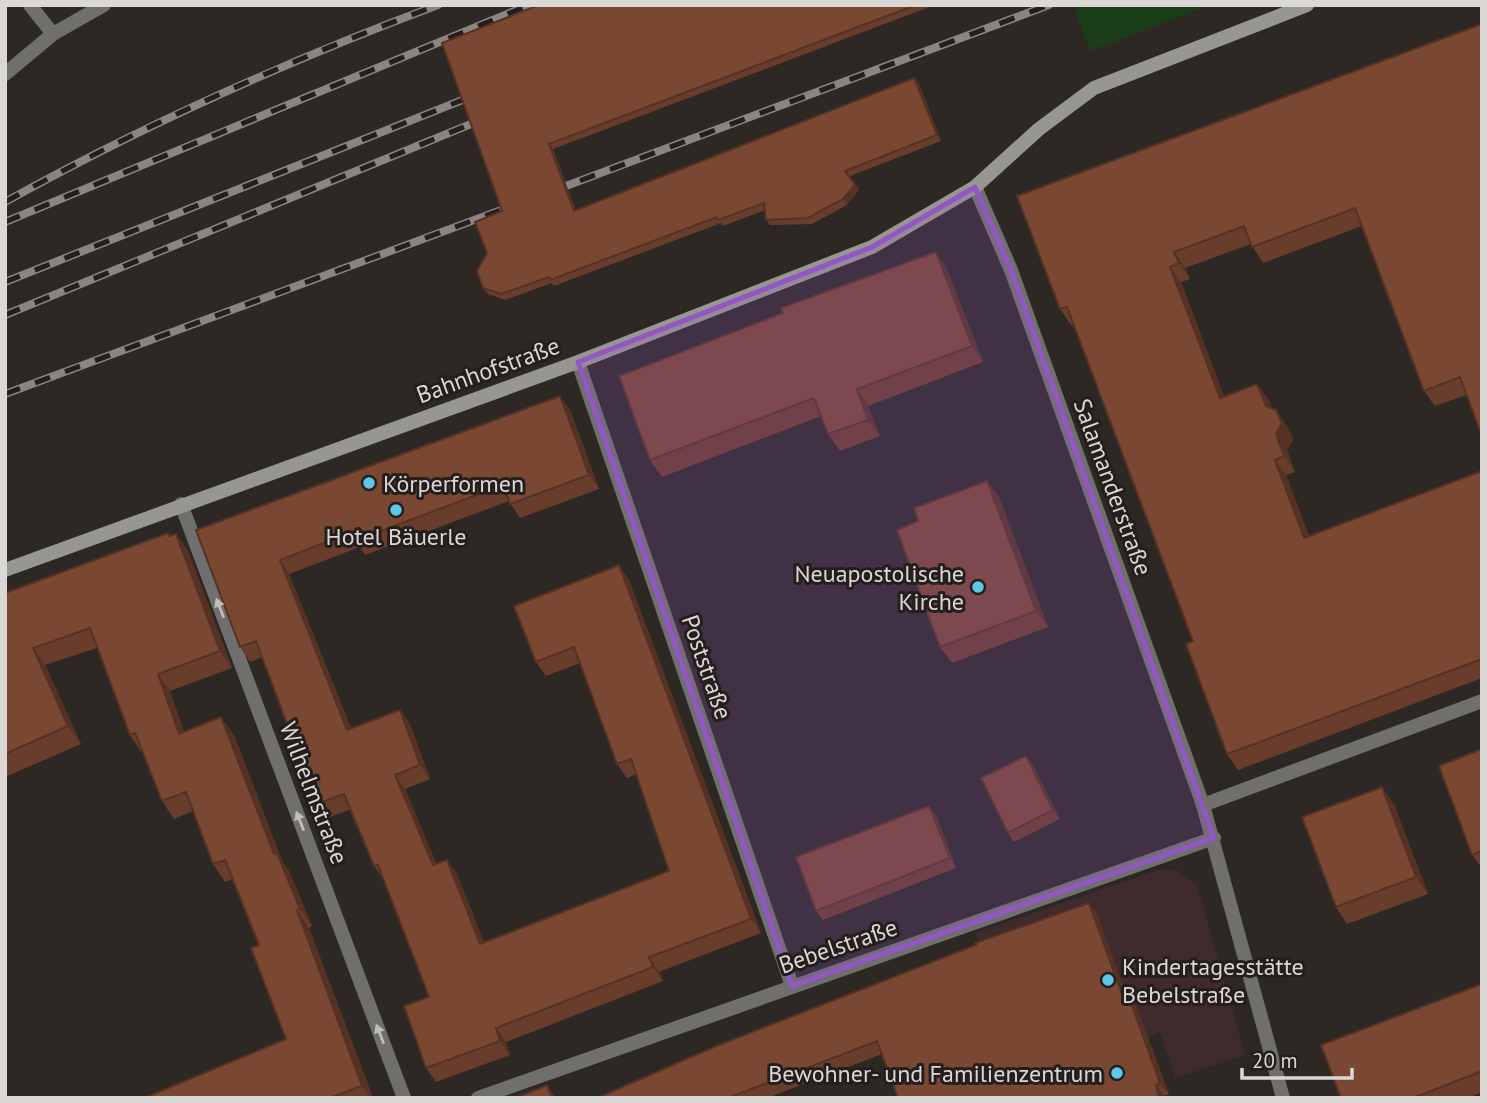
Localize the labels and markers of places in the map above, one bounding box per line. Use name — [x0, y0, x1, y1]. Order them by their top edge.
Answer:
place label: Körperformen — [383, 468, 524, 499]
marker: Körperformen — [361, 475, 377, 491]
marker: Hotel Bäuerle — [388, 502, 404, 518]
place label: Hotel Bäuerle — [326, 521, 466, 552]
place label: Neuapostolische Kirche — [794, 558, 964, 617]
marker: Neuapostolische Kirche — [970, 579, 986, 595]
place label: Kindertagesstätte Bebelstraße — [1122, 951, 1304, 1010]
marker: Kindertagesstätte Bebelstraße — [1100, 972, 1116, 988]
place label: Bewohner- und Familienzentrum — [768, 1058, 1103, 1089]
marker: Bewohner- und Familienzentrum — [1109, 1065, 1125, 1081]

